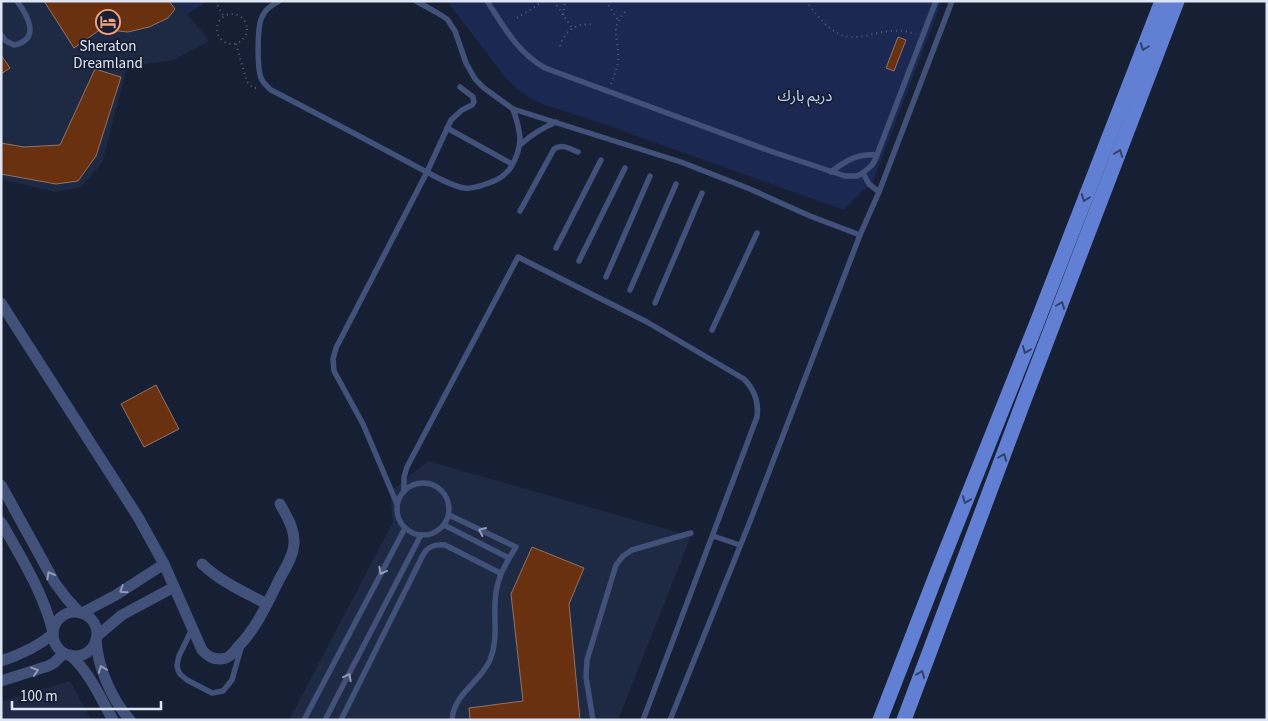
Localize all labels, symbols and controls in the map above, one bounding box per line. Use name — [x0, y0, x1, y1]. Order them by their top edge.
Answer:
hotel icon: Sheraton Dreamland — [95, 9, 121, 35]
place label: Sheraton Dreamland — [73, 36, 143, 74]
one-way arrow — [1140, 42, 1150, 51]
park label: دريم بارك — [778, 86, 832, 107]
one-way arrow — [1113, 149, 1123, 158]
one-way arrow — [1081, 193, 1092, 202]
one-way arrow — [1055, 301, 1065, 309]
one-way arrow — [1022, 345, 1033, 354]
one-way arrow — [997, 453, 1007, 461]
one-way arrow — [962, 496, 972, 504]
one-way arrow — [478, 527, 487, 537]
one-way arrow — [378, 566, 388, 575]
one-way arrow — [46, 571, 56, 580]
one-way arrow — [120, 584, 129, 593]
one-way arrow — [98, 665, 108, 673]
one-way arrow — [30, 667, 39, 677]
one-way arrow — [915, 670, 925, 679]
one-way arrow — [341, 673, 351, 682]
scale bar — [12, 678, 161, 710]
text: 100 m — [20, 686, 58, 707]

